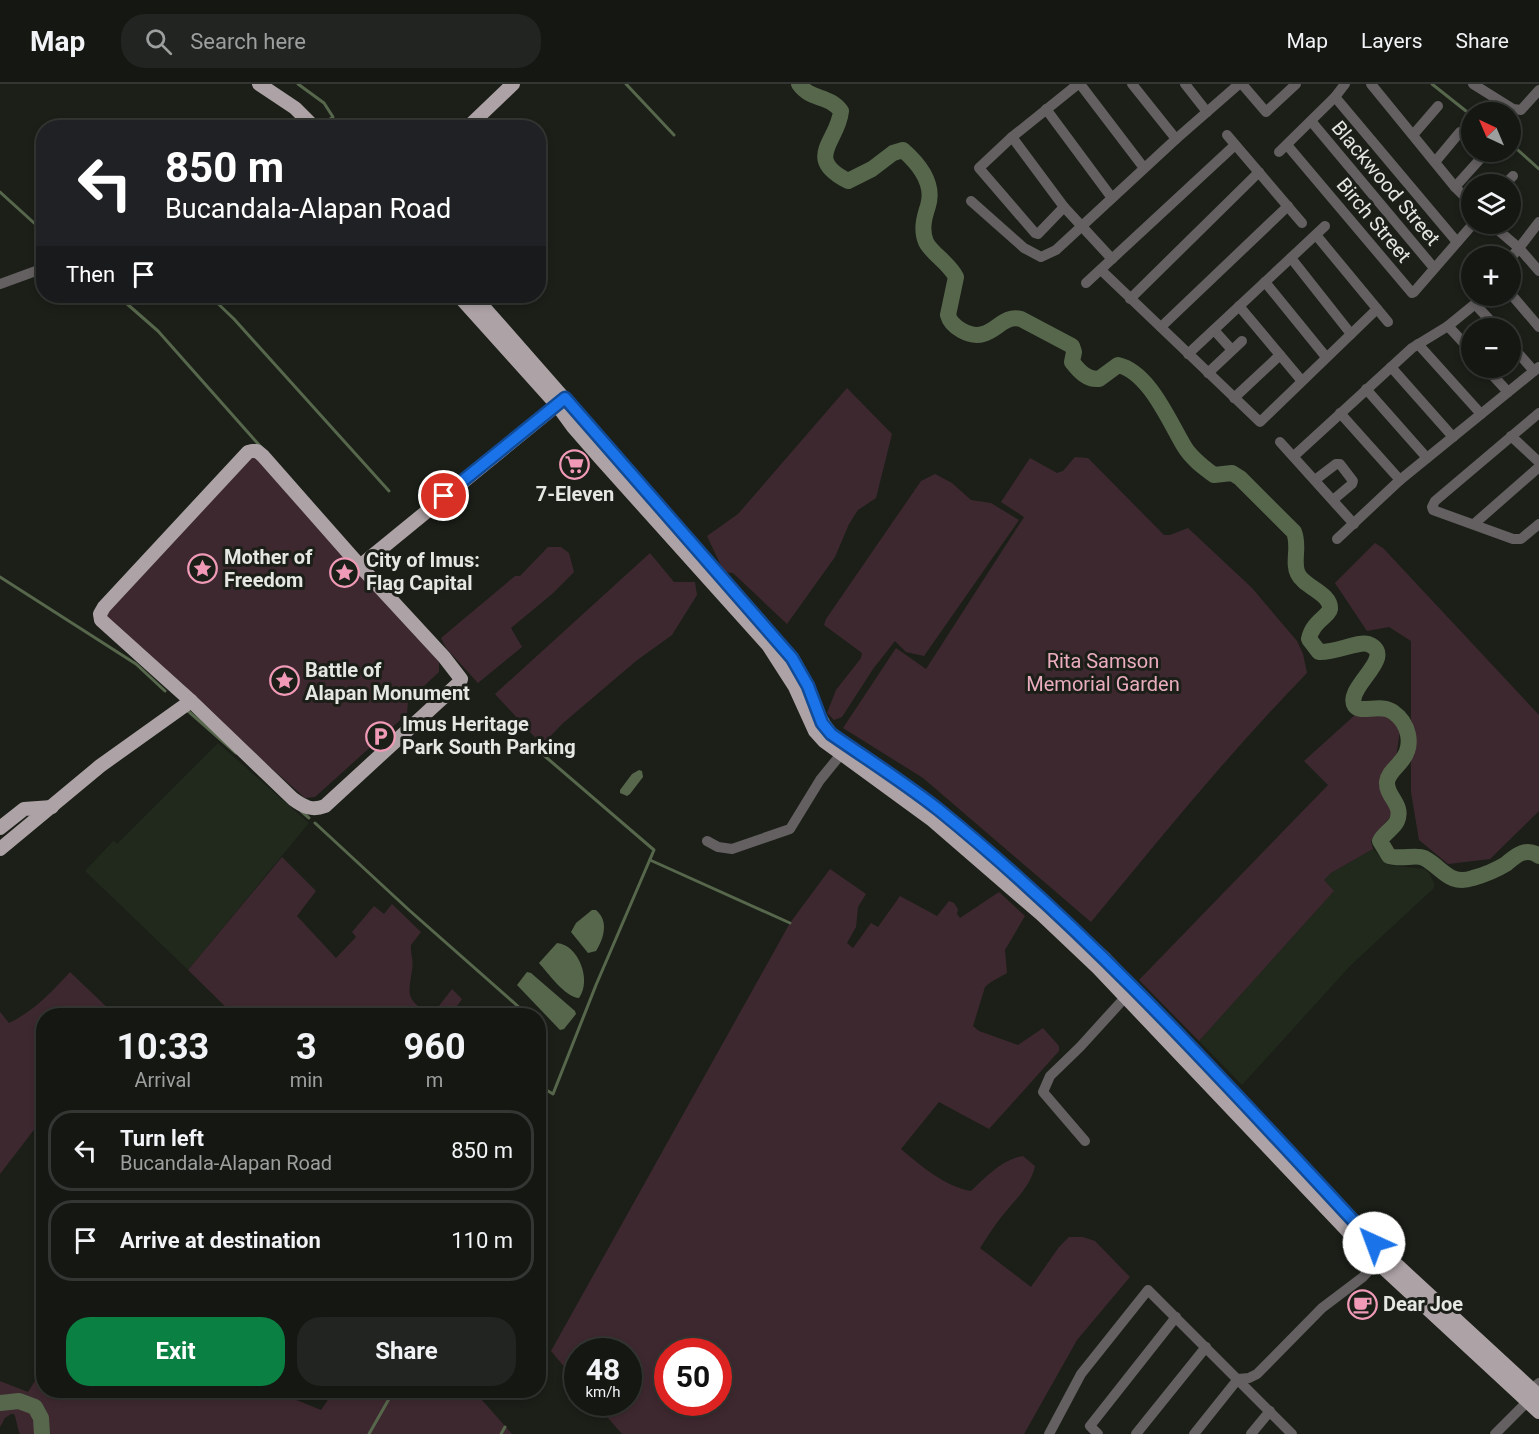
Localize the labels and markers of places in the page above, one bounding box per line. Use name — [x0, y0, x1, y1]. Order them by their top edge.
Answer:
supermarket icon: 7-Eleven — [559, 448, 591, 480]
pin — [418, 470, 469, 521]
place label: 7-Eleven — [536, 482, 614, 506]
place label: Mother of Freedom — [224, 545, 313, 592]
place label: City of Imus: Flag Capital — [366, 548, 480, 595]
place icon: Mother of Freedom — [187, 553, 219, 585]
place icon: City of Imus: Flag Capital — [329, 556, 361, 588]
place label: Battle of Alapan Monument — [305, 658, 470, 705]
place icon: Battle of Alapan Monument — [268, 665, 300, 697]
place label: Imus Heritage Park South Parking — [402, 712, 576, 759]
parking icon: Imus Heritage Park South Parking — [365, 720, 397, 752]
cafe icon: Dear Joe — [1346, 1288, 1378, 1320]
place label: Dear Joe — [1383, 1292, 1463, 1316]

